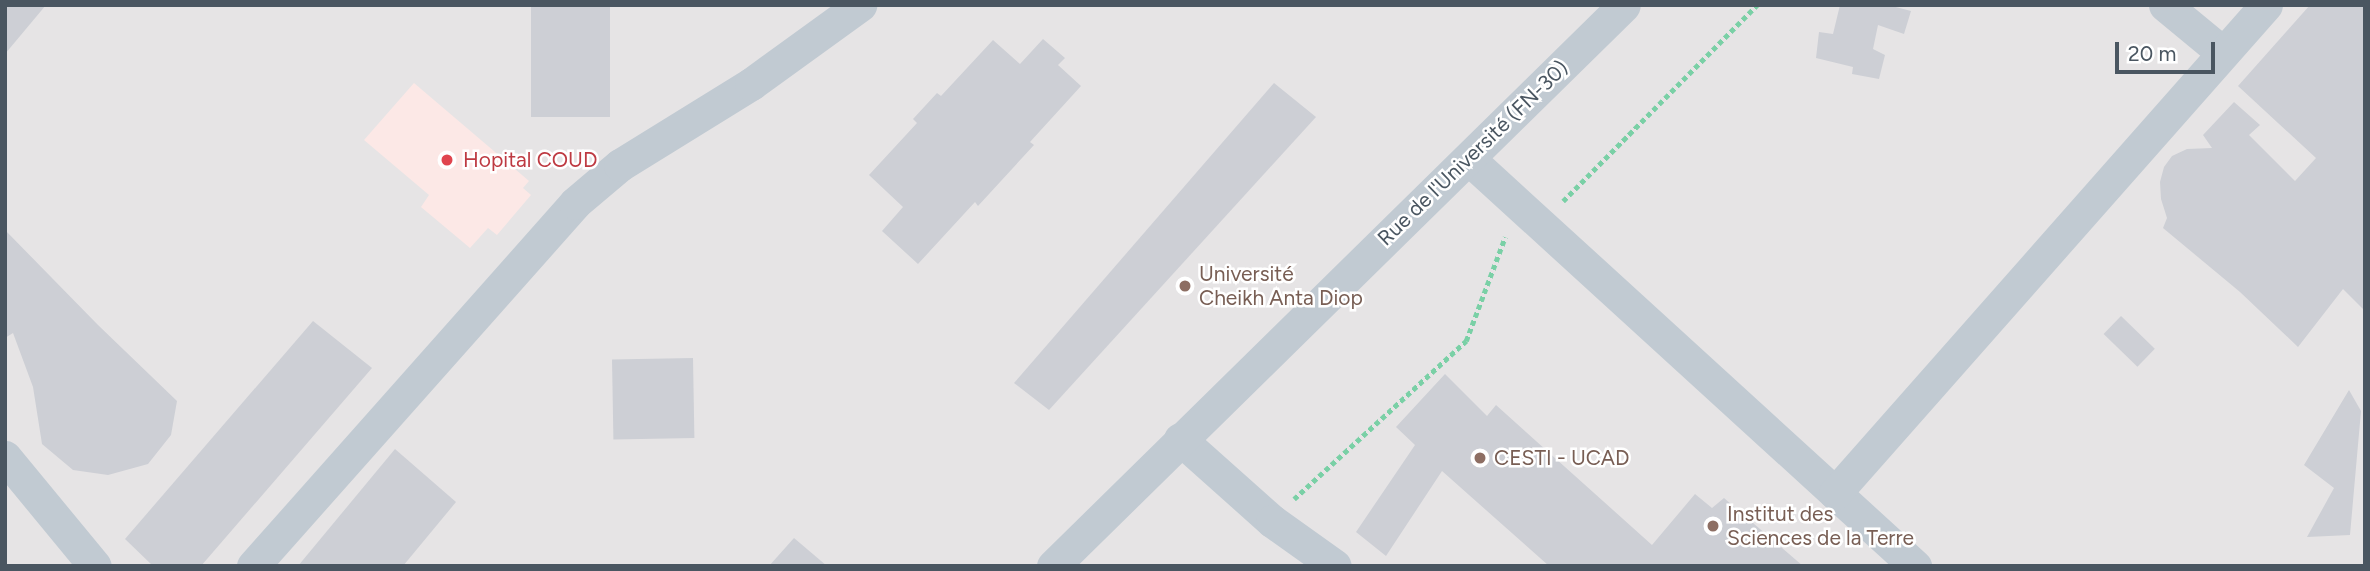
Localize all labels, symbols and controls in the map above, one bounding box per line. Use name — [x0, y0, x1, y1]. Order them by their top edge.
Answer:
scale bar — [2118, 28, 2218, 72]
text: 20 m — [2128, 41, 2176, 66]
street label: Rue de l'Université (FN-30) — [1372, 55, 1574, 251]
place label: Hopital COUD — [463, 147, 597, 173]
marker: Hopital COUD — [437, 150, 457, 170]
place label: Université Cheikh Anta Diop — [1199, 261, 1363, 311]
marker: Université Cheikh Anta Diop — [1177, 278, 1193, 294]
place label: CESTI - UCAD — [1494, 445, 1630, 471]
marker: CESTI - UCAD — [1472, 450, 1488, 466]
place label: Institut des Sciences de la Terre — [1727, 501, 1914, 551]
marker: Institut des Sciences de la Terre — [1705, 518, 1721, 534]

